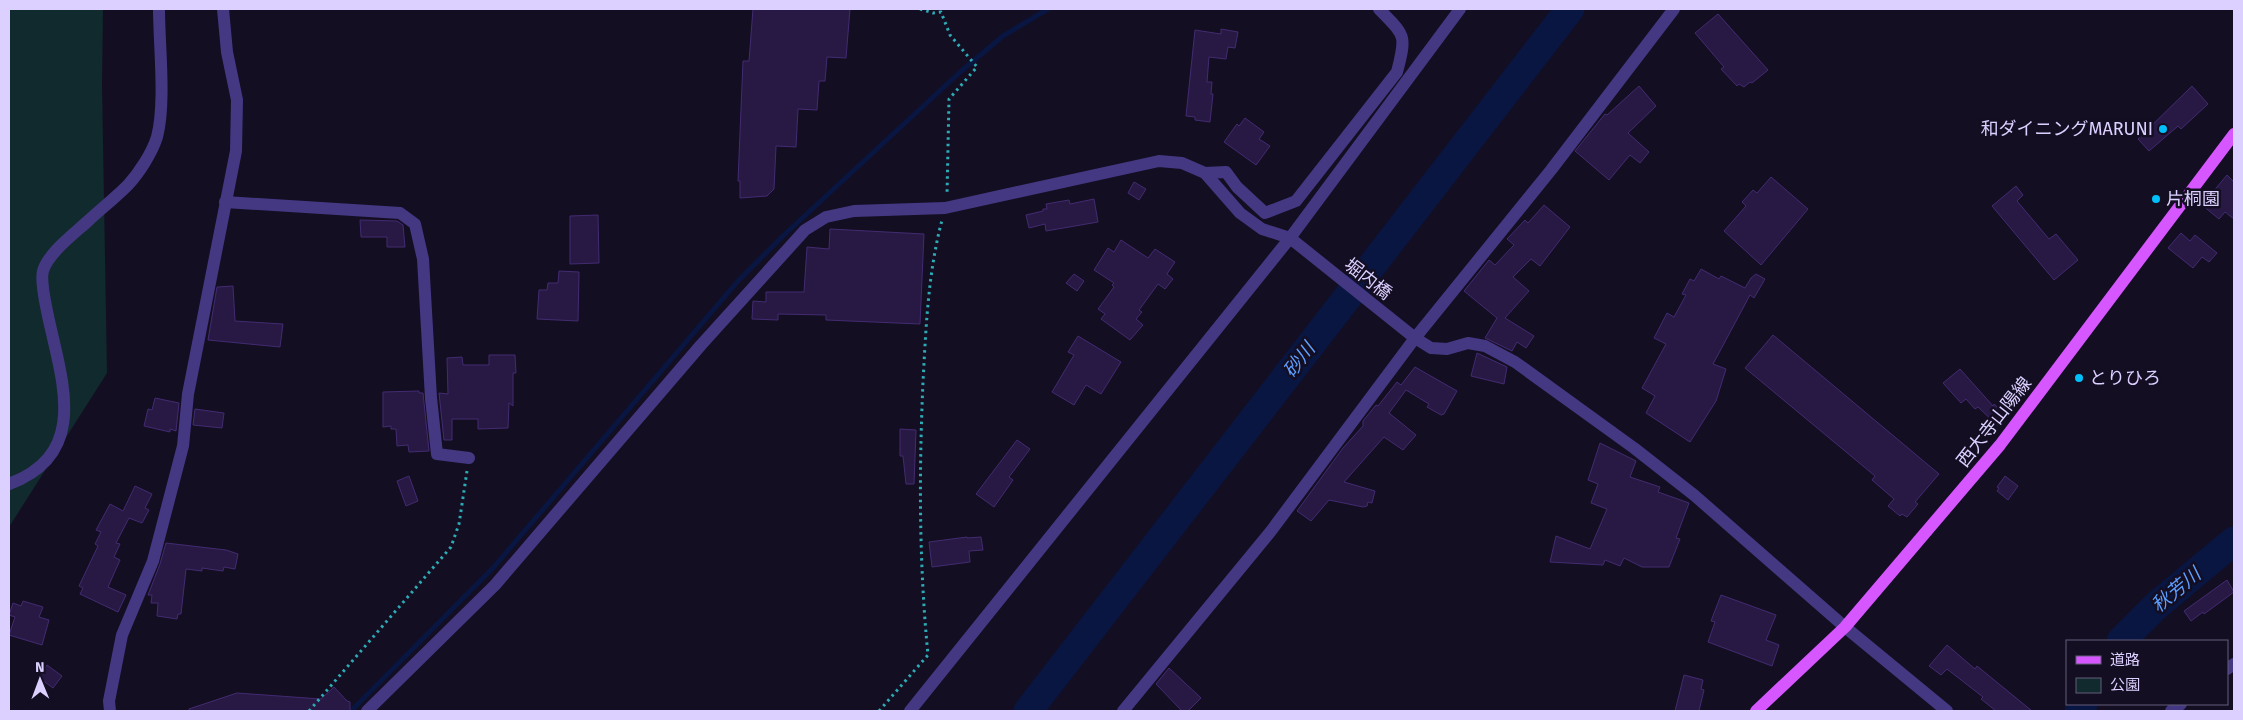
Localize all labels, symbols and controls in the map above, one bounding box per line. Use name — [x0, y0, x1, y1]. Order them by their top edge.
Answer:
place label: 和ダイニングMARUNI — [1980, 118, 2153, 140]
marker: 和ダイニングMARUNI — [2157, 123, 2169, 135]
place label: 片桐園 — [2166, 188, 2220, 210]
marker: 片桐園 — [2150, 193, 2162, 205]
street label: 堀内橋 — [1340, 254, 1396, 304]
water label: 砂川 — [1278, 336, 1321, 382]
place label: とりひろ — [2089, 367, 2161, 389]
marker: とりひろ — [2073, 372, 2085, 384]
street label: 西大寺山陽線 — [1952, 373, 2036, 471]
water label: 秋芳川 — [2147, 562, 2207, 617]
legend — [2066, 640, 2228, 705]
text: 道路 — [2110, 651, 2140, 669]
north arrow — [15, 655, 65, 705]
text: N — [35, 659, 45, 676]
text: 公園 — [2110, 676, 2140, 694]

